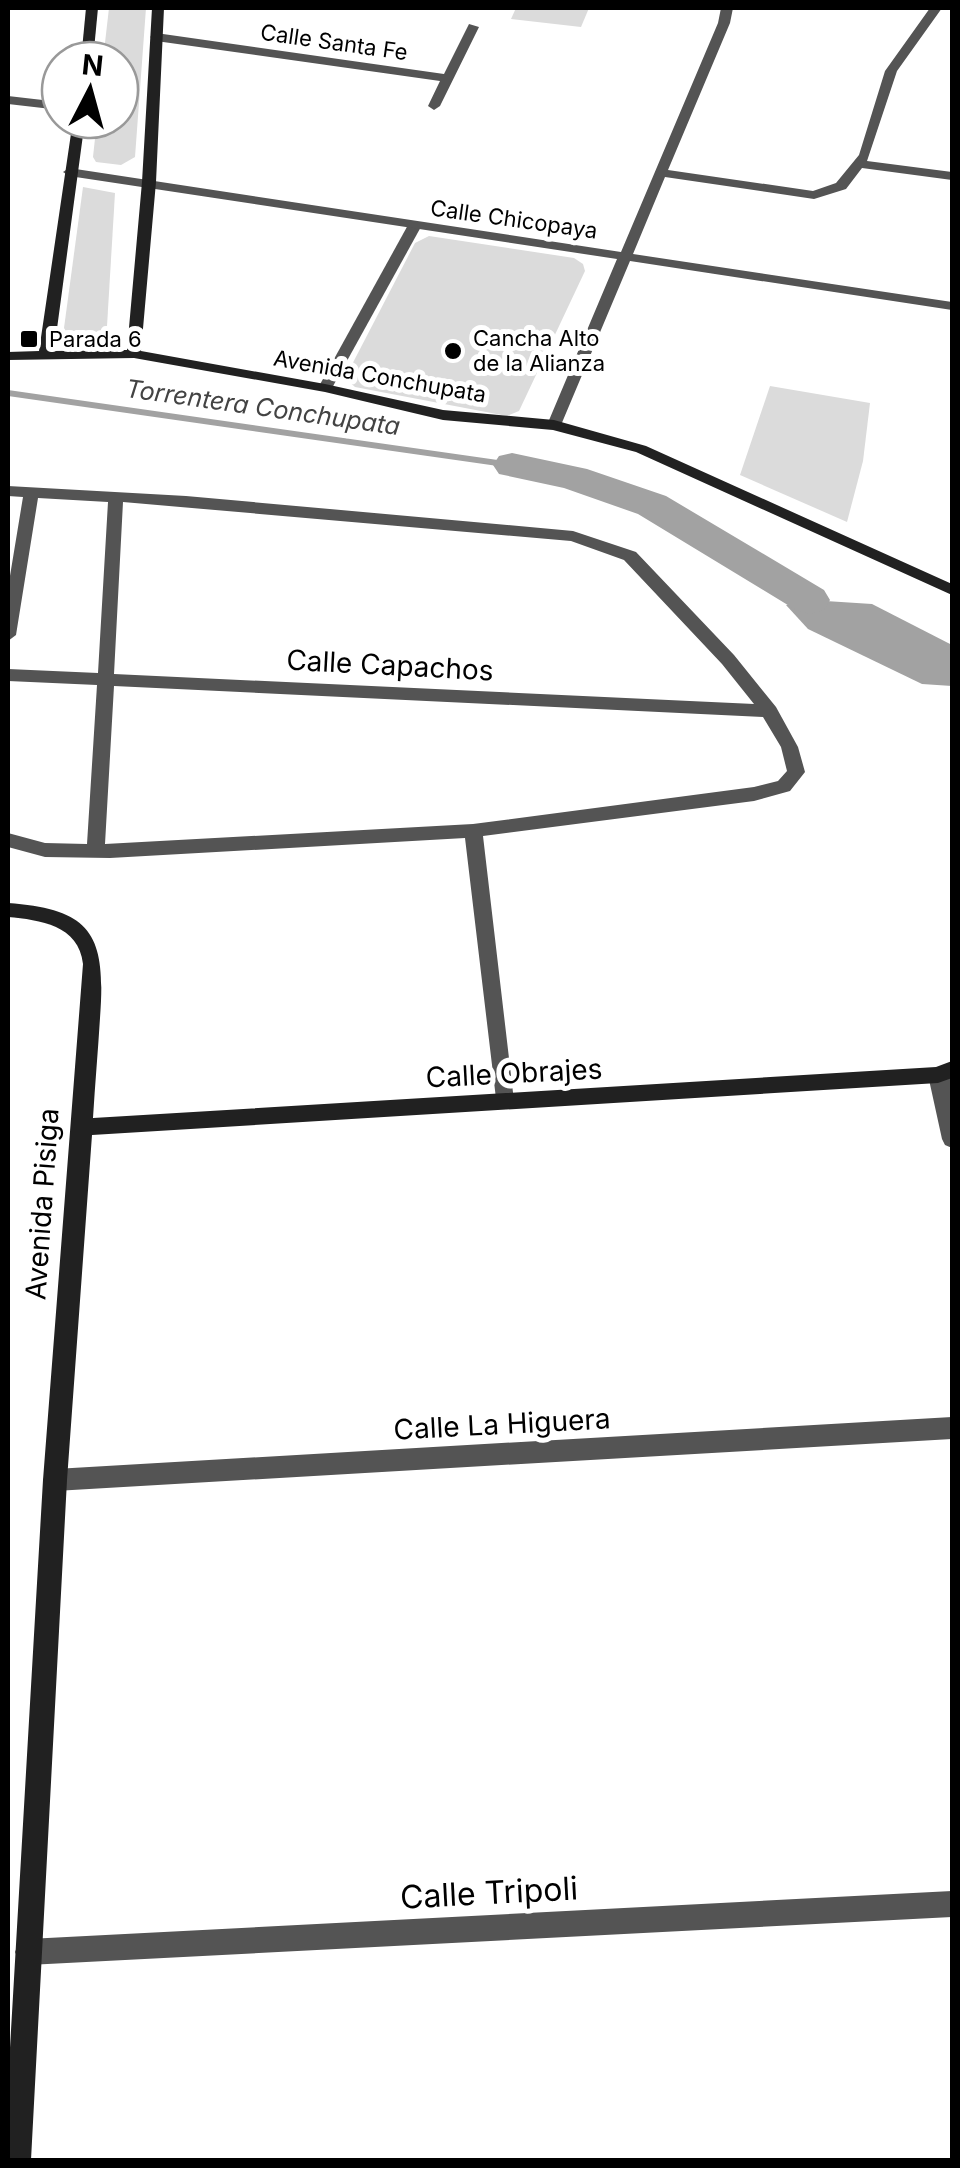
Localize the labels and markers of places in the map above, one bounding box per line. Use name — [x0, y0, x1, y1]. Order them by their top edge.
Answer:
place label: Cancha Alto de la Alianza — [473, 325, 605, 376]
place label: Parada 6 — [49, 326, 142, 352]
marker: Parada 6 — [18, 328, 40, 350]
marker: Cancha Alto de la Alianza — [442, 340, 464, 362]

